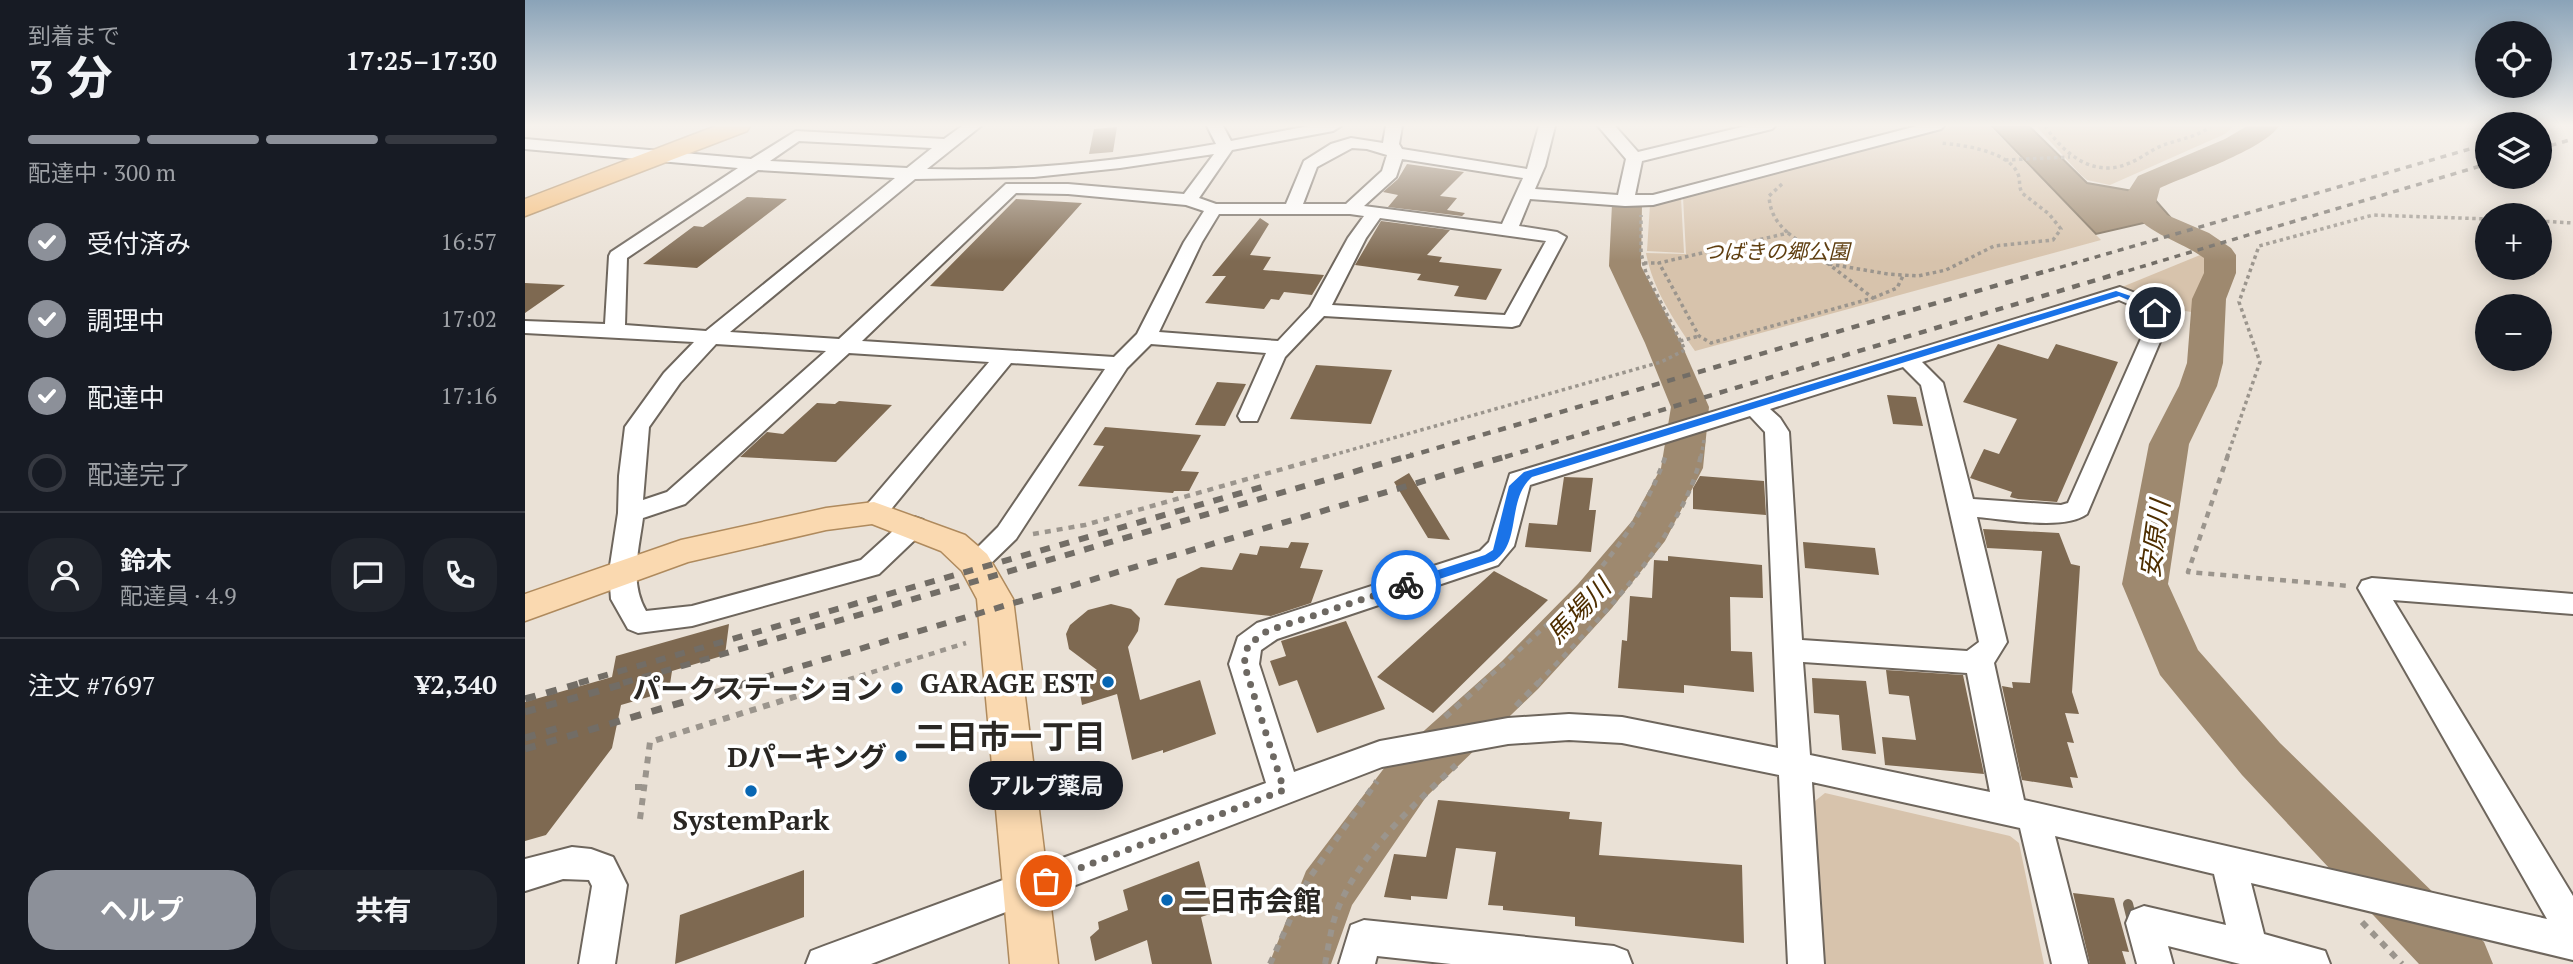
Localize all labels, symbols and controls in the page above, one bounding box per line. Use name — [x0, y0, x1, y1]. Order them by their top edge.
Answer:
text: 到着まで — [28, 20, 120, 51]
map controls — [2475, 21, 2552, 371]
button: locate — [2475, 21, 2552, 98]
text: 17:25–17:30 — [345, 43, 497, 77]
text: 3 分 — [28, 46, 112, 107]
button: layers — [2475, 112, 2552, 189]
text: 配達中 · 300 m — [28, 157, 176, 188]
button: + — [2475, 203, 2552, 280]
icon: check — [28, 223, 66, 261]
text: 受付済み — [87, 226, 191, 260]
text: 16:57 — [440, 226, 497, 257]
park label: つばきの郷公園 — [1703, 237, 1852, 265]
pin — [2125, 283, 2185, 343]
icon: home — [2136, 294, 2174, 332]
button: − — [2475, 294, 2552, 371]
icon: check — [28, 300, 66, 338]
text: 調理中 — [87, 303, 165, 337]
text: 17:02 — [440, 303, 497, 334]
icon: check — [28, 377, 66, 415]
text: 配達中 — [87, 380, 165, 414]
text: 17:16 — [440, 380, 497, 411]
text: 配達完了 — [87, 457, 191, 491]
water label: 安原川 — [2132, 495, 2177, 580]
button: person — [28, 538, 102, 612]
button: chat — [331, 538, 405, 612]
button: phone — [423, 538, 497, 612]
text: 鈴木 — [120, 543, 172, 577]
courier — [1371, 550, 1441, 620]
icon: bike — [1387, 566, 1425, 604]
water label: 馬場川 — [1539, 568, 1619, 650]
text: 配達員 · 4.9 — [120, 580, 237, 611]
place label: GARAGE EST — [920, 664, 1094, 701]
text: ¥2,340 — [416, 667, 497, 701]
text: 注文 #7697 — [28, 668, 156, 702]
place label: パークステーション — [632, 670, 883, 707]
marker: GARAGE EST — [1100, 674, 1116, 690]
marker: パークステーション — [889, 680, 905, 696]
district label: 二日市一丁目 — [914, 715, 1106, 757]
place label: Dパーキング — [727, 738, 887, 775]
marker: Dパーキング — [893, 748, 909, 764]
callout: アルプ薬局 — [969, 762, 1123, 811]
text: アルプ薬局 — [989, 770, 1103, 801]
marker: SystemPark — [743, 783, 759, 799]
place label: SystemPark — [673, 801, 830, 838]
pin — [1016, 851, 1076, 911]
icon: bag — [1027, 862, 1065, 900]
button: ヘルプ — [28, 870, 256, 950]
button: 共有 — [270, 870, 497, 950]
place label: 二日市会館 — [1181, 882, 1321, 919]
marker: 二日市会館 — [1159, 892, 1175, 908]

